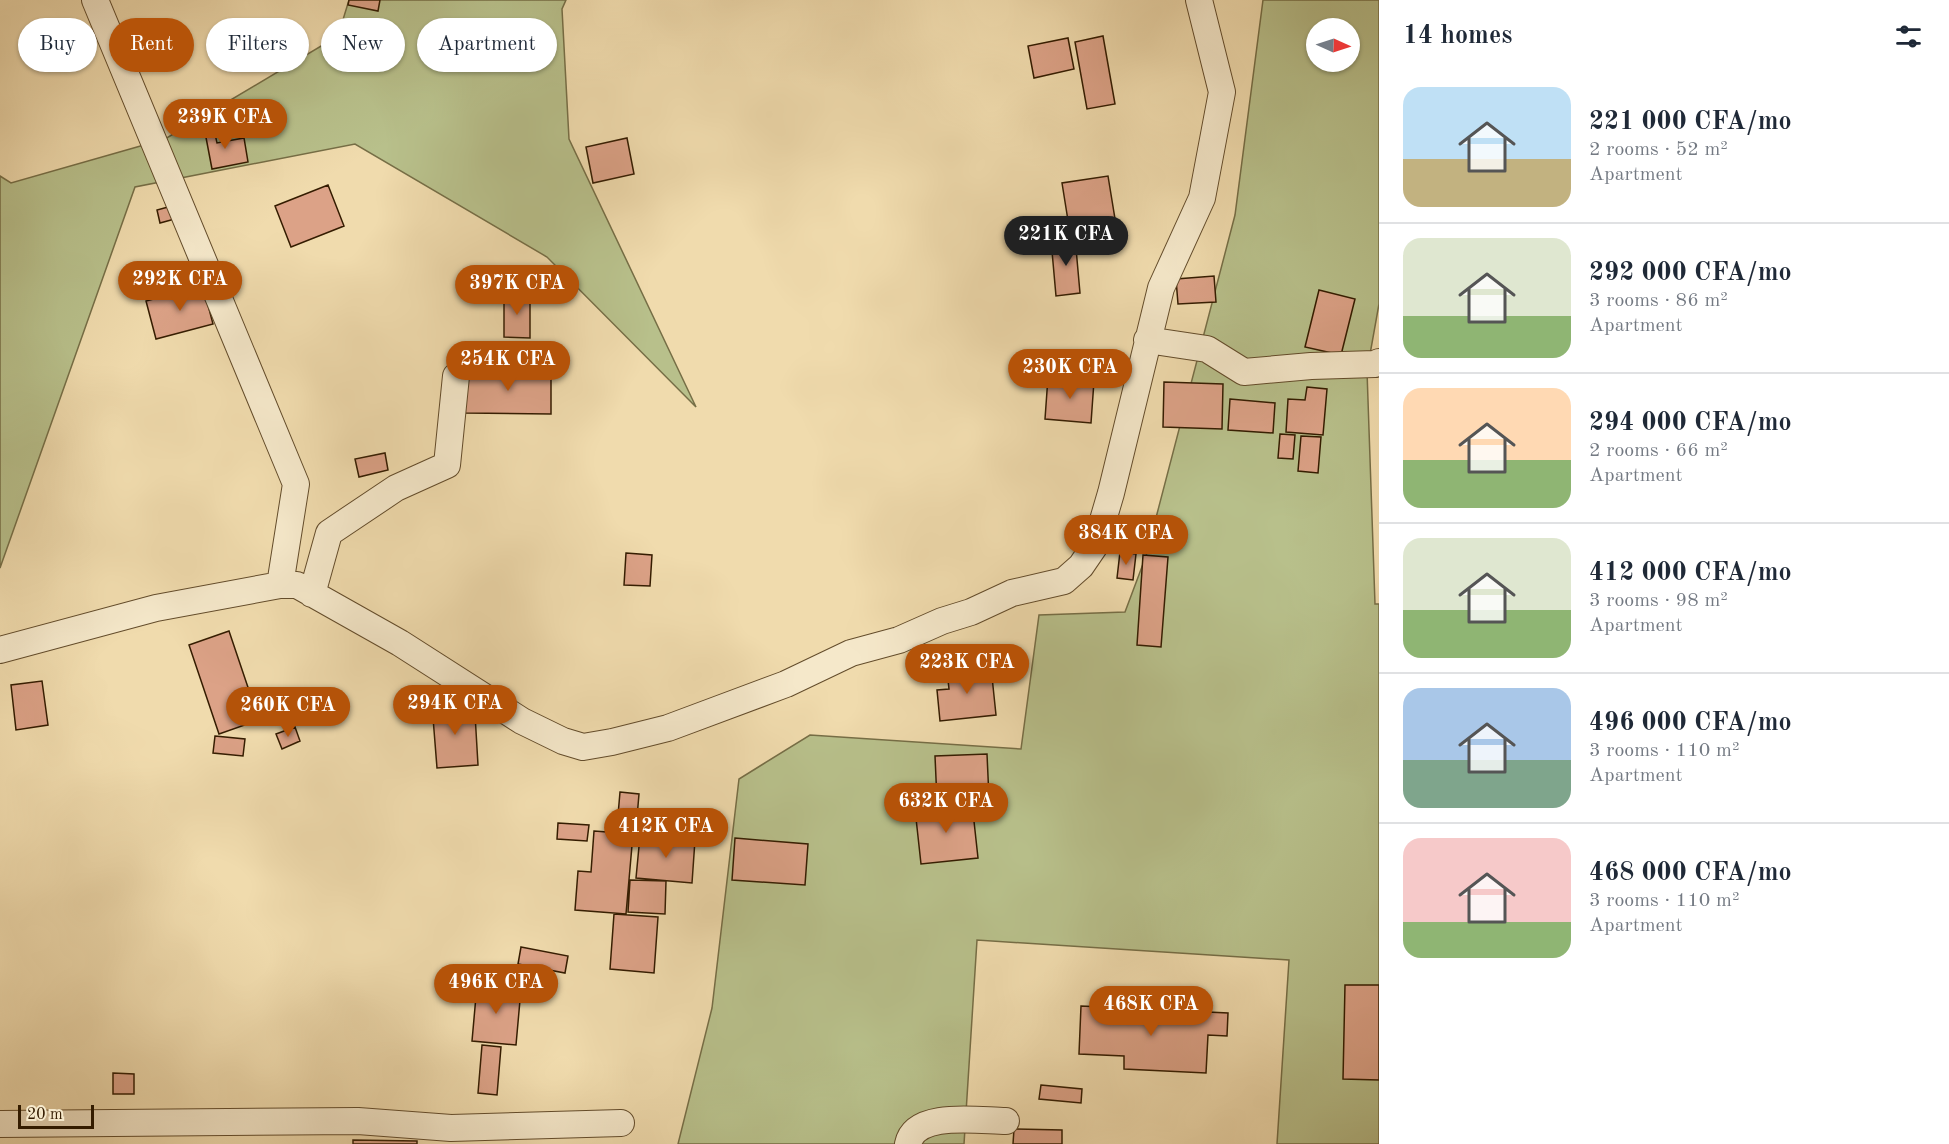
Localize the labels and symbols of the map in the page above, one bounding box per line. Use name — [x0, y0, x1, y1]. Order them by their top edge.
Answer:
north arrow — [1306, 18, 1360, 72]
pin: 239K CFA — [163, 99, 287, 150]
pin: 221K CFA — [1004, 216, 1128, 267]
pin: 292K CFA — [118, 261, 242, 312]
pin: 397K CFA — [455, 265, 579, 316]
pin: 254K CFA — [446, 341, 570, 392]
pin: 230K CFA — [1008, 349, 1132, 400]
pin: 384K CFA — [1064, 515, 1188, 566]
pin: 223K CFA — [905, 644, 1029, 695]
pin: 294K CFA — [393, 685, 517, 736]
pin: 260K CFA — [226, 687, 350, 738]
pin: 632K CFA — [884, 783, 1008, 834]
pin: 412K CFA — [604, 808, 728, 859]
pin: 496K CFA — [434, 964, 558, 1015]
pin: 468K CFA — [1089, 986, 1213, 1037]
scale bar — [18, 1102, 94, 1130]

